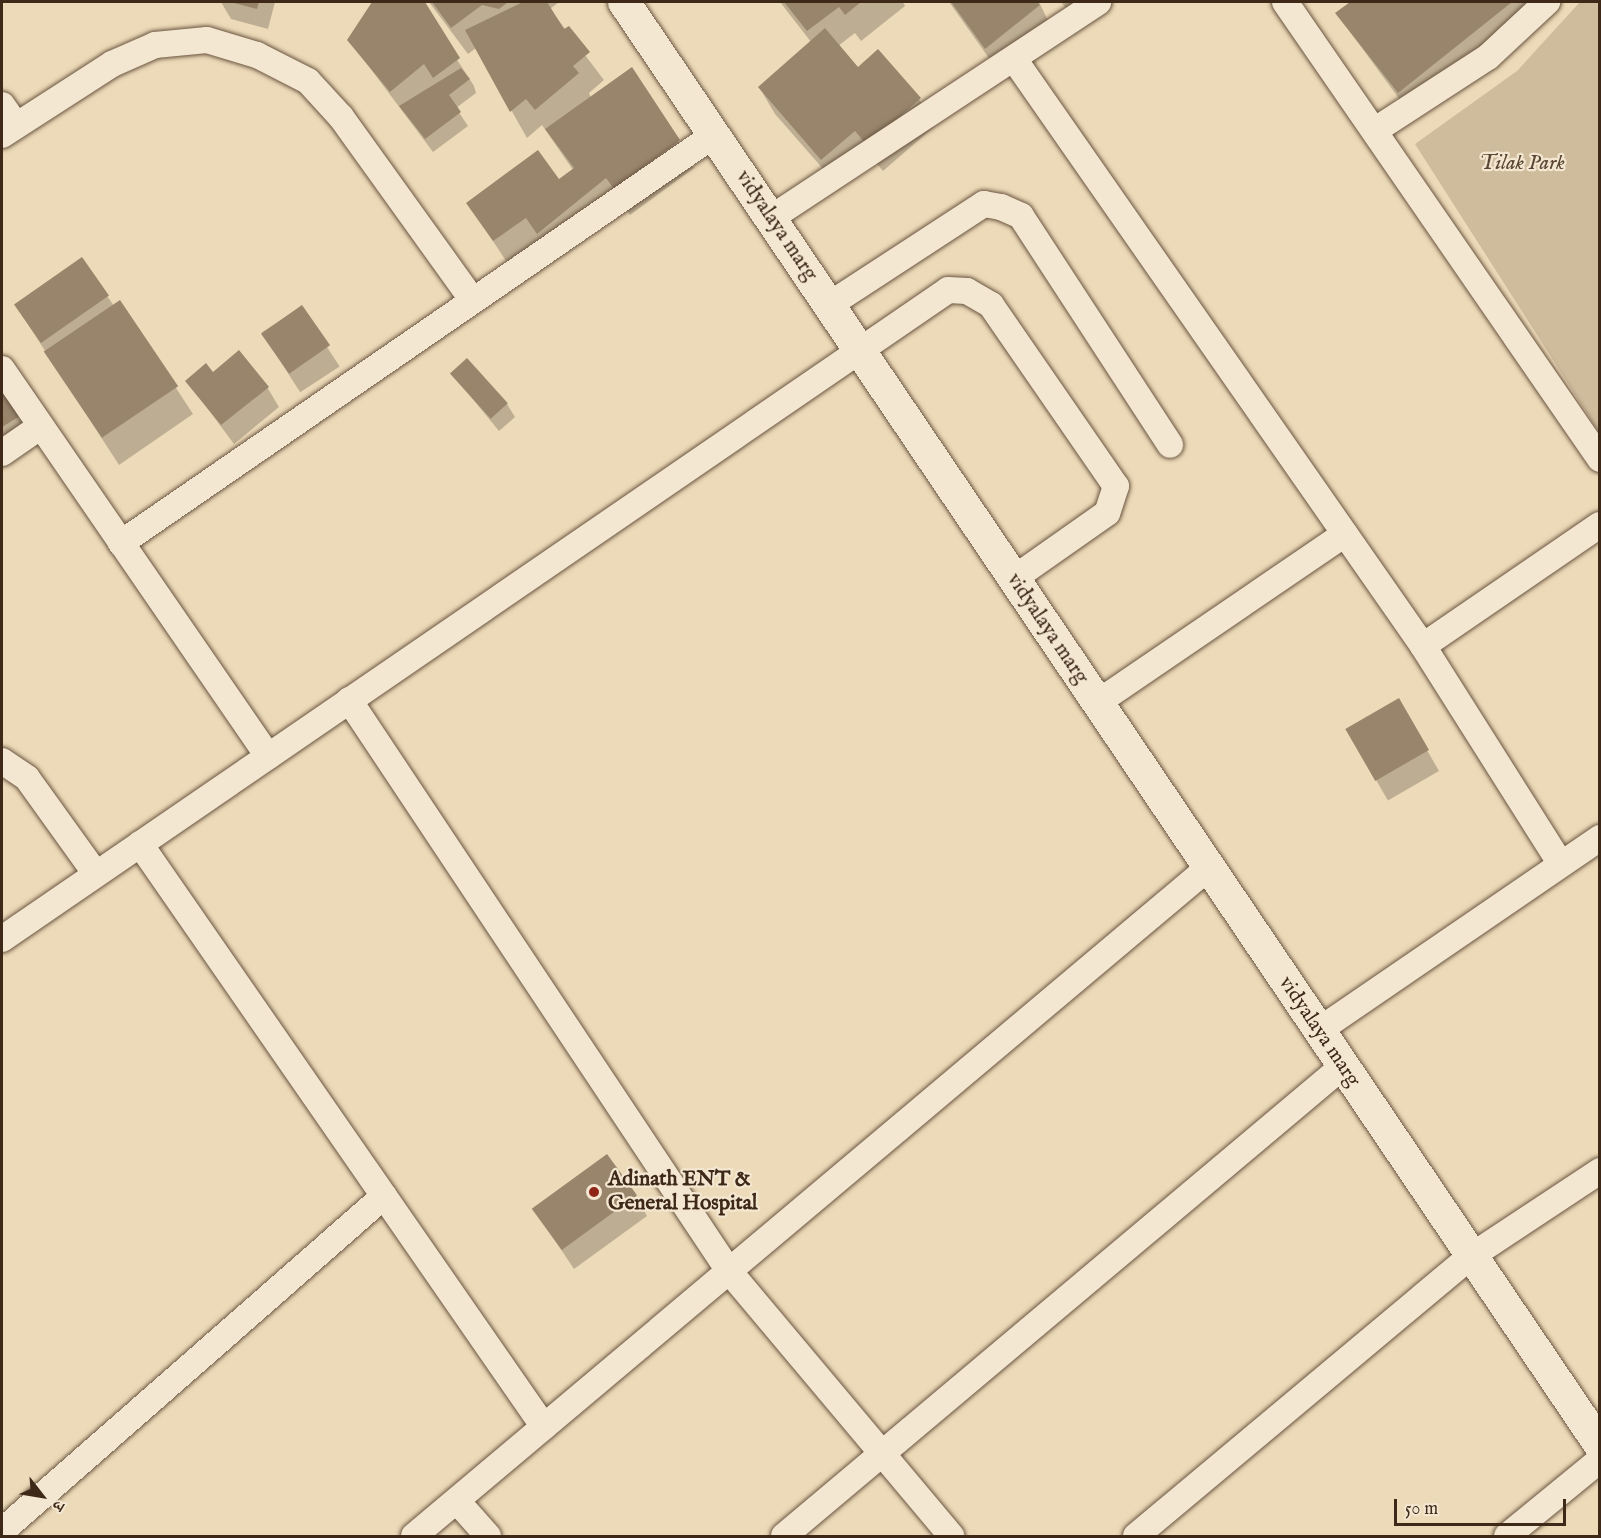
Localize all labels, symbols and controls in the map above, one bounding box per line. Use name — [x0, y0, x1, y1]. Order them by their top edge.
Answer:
park label: Tilak Park — [1479, 151, 1565, 177]
street label: vidyalaya marg — [730, 166, 822, 286]
street label: vidyalaya marg — [1001, 569, 1093, 689]
street label: vidyalaya marg — [1273, 972, 1365, 1092]
place label: Adinath ENT & General Hospital — [608, 1167, 758, 1217]
marker: Adinath ENT & General Hospital — [585, 1183, 603, 1201]
north arrow — [12, 1466, 72, 1526]
scale bar — [1397, 1487, 1570, 1525]
text: उ — [47, 1497, 68, 1514]
text: 50 m — [1405, 1498, 1438, 1521]

